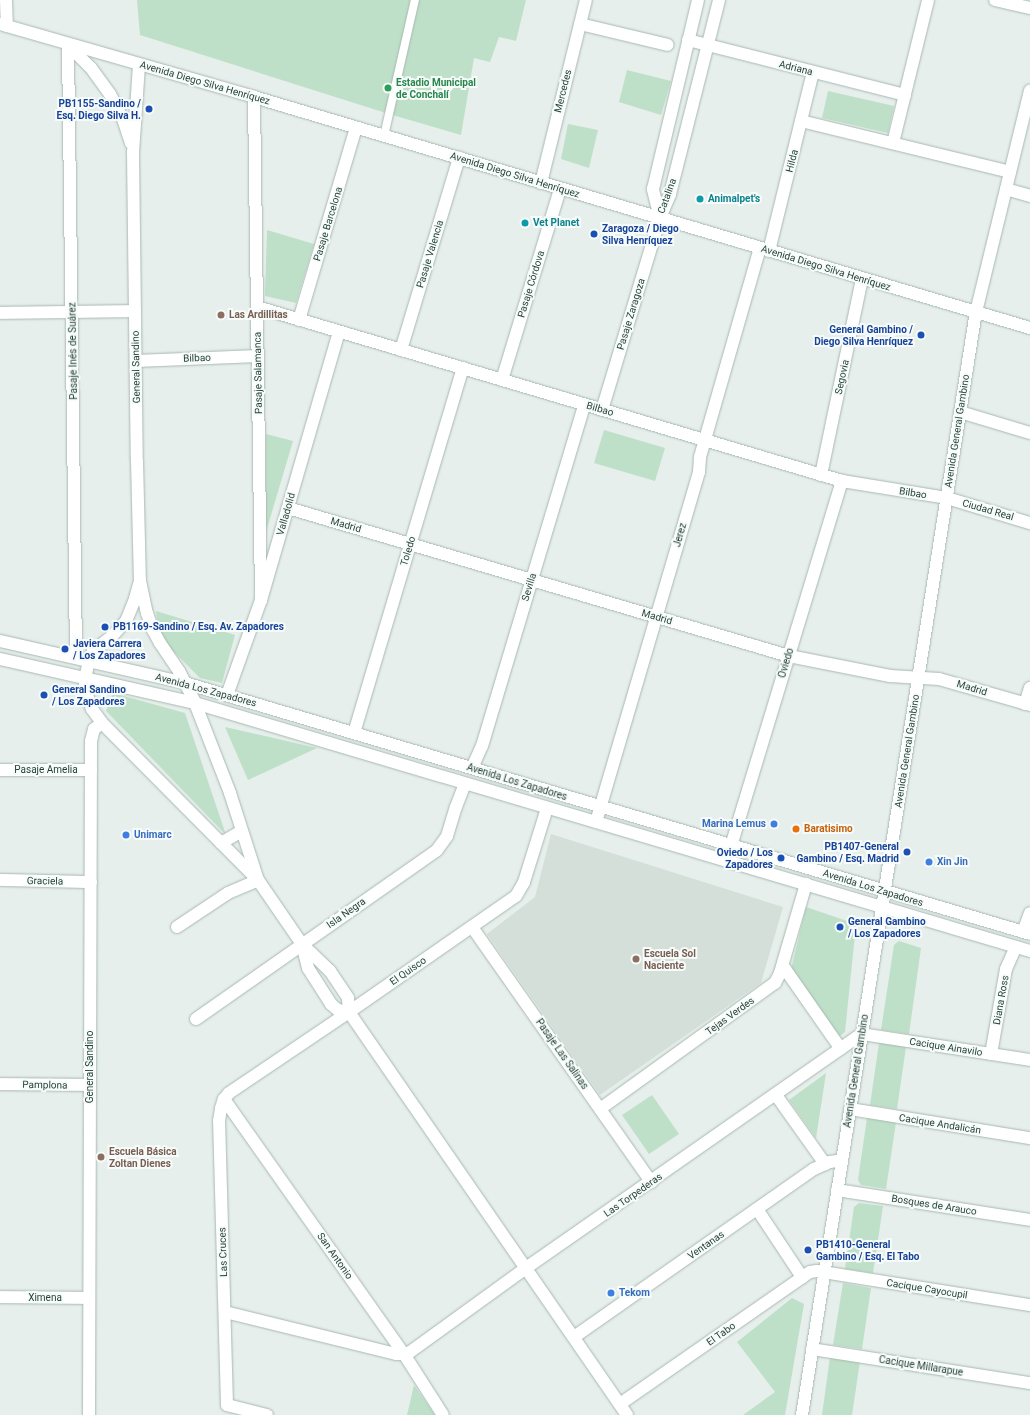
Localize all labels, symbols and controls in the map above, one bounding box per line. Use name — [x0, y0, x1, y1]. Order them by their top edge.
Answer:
street label: Adriana — [778, 58, 814, 78]
street label: Avenida Diego Silva Henríquez — [139, 59, 271, 107]
street label: Mercedes — [552, 68, 574, 114]
place label: Estadio Municipal de Conchalí — [396, 76, 476, 100]
marker: Estadio Municipal de Conchalí — [383, 83, 393, 93]
place label: PB1155-Sandino / Esq. Diego Silva H. — [57, 97, 141, 120]
marker: PB1155-Sandino / Esq. Diego Silva H. — [144, 104, 154, 114]
street label: Hilda — [783, 148, 801, 174]
street label: Avenida Diego Silva Henríquez — [449, 150, 581, 200]
street label: Catalina — [655, 177, 679, 215]
street label: Pasaje Barcelona — [311, 185, 345, 263]
place label: Animalpet's — [708, 193, 760, 205]
marker: Animalpet's — [695, 194, 705, 204]
place label: Vet Planet — [533, 217, 579, 229]
marker: Vet Planet — [520, 218, 530, 228]
street label: Pasaje Valencia — [414, 219, 446, 289]
place label: Zaragoza / Diego Silva Henríquez — [602, 222, 679, 246]
marker: Zaragoza / Diego Silva Henríquez — [589, 229, 599, 239]
street label: Avenida Diego Silva Henríquez — [760, 243, 892, 293]
street label: Pasaje Córdova — [515, 249, 547, 319]
street label: Pasaje Zaragoza — [614, 277, 648, 351]
street label: Pasaje Inés de Suárez — [66, 302, 80, 400]
place label: Las Ardillitas — [229, 309, 288, 321]
marker: Las Ardillitas — [216, 310, 226, 320]
place label: General Gambino / Diego Silva Henríquez — [814, 323, 913, 346]
marker: General Gambino / Diego Silva Henríquez — [916, 330, 926, 340]
street label: General Sandino — [129, 331, 143, 403]
street label: Pasaje Salamanca — [251, 332, 265, 414]
street label: Bilbao — [183, 352, 211, 364]
street label: Segovia — [832, 359, 852, 395]
street label: Avenida General Gambino — [942, 373, 972, 489]
street label: Bilbao — [585, 399, 615, 419]
street label: Bilbao — [898, 485, 928, 501]
street label: Valladolid — [274, 491, 298, 537]
street label: Ciudad Real — [961, 497, 1015, 523]
street label: Madrid — [329, 515, 363, 535]
street label: Jerez — [671, 522, 689, 548]
street label: Toledo — [398, 535, 418, 567]
street label: Sevilla — [519, 571, 539, 603]
street label: Madrid — [640, 607, 674, 627]
place label: PB1169-Sandino / Esq. Av. Zapadores — [113, 621, 284, 633]
marker: PB1169-Sandino / Esq. Av. Zapadores — [100, 622, 110, 632]
place label: Javiera Carrera / Los Zapadores — [73, 637, 146, 660]
marker: Javiera Carrera / Los Zapadores — [60, 644, 70, 654]
street label: Oviedo — [776, 647, 796, 679]
street label: Avenida Los Zapadores — [154, 671, 258, 709]
street label: Madrid — [955, 678, 989, 698]
place label: General Sandino / Los Zapadores — [52, 683, 126, 706]
marker: General Sandino / Los Zapadores — [39, 690, 49, 700]
street label: Avenida General Gambino — [892, 693, 922, 809]
street label: Avenida Los Zapadores — [465, 761, 569, 803]
street label: Pasaje Amelia — [14, 764, 78, 776]
place label: Marina Lemus — [702, 818, 766, 830]
marker: Marina Lemus — [769, 819, 779, 829]
place label: Baratisimo — [804, 823, 853, 835]
marker: Baratisimo — [791, 824, 801, 834]
place label: Unimarc — [134, 829, 172, 841]
marker: Unimarc — [121, 830, 131, 840]
place label: PB1407-General Gambino / Esq. Madrid — [797, 840, 899, 864]
place label: Oviedo / Los Zapadores — [717, 846, 773, 870]
marker: PB1407-General Gambino / Esq. Madrid — [902, 847, 912, 857]
marker: Oviedo / Los Zapadores — [776, 853, 786, 863]
place label: Xin Jin — [937, 856, 968, 868]
marker: Xin Jin — [924, 857, 934, 867]
street label: Avenida Los Zapadores — [821, 867, 925, 909]
street label: Graciela — [27, 875, 63, 887]
street label: Isla Negra — [324, 895, 368, 931]
place label: General Gambino / Los Zapadores — [848, 915, 926, 938]
marker: General Gambino / Los Zapadores — [835, 922, 845, 932]
place label: Escuela Sol Naciente — [644, 947, 696, 970]
street label: El Quisco — [388, 954, 428, 988]
marker: Escuela Sol Naciente — [631, 954, 641, 964]
street label: Diana Ross — [991, 974, 1011, 1026]
street label: Tejas Verdes — [703, 994, 757, 1038]
street label: Avenida General Gambino — [841, 1013, 871, 1129]
street label: Pasaje Las Salinas — [533, 1016, 591, 1092]
street label: General Sandino — [84, 1031, 96, 1103]
street label: Cacique Ainavilo — [909, 1035, 983, 1059]
street label: Pamplona — [22, 1079, 68, 1091]
street label: Cacique Andalicán — [898, 1112, 982, 1136]
place label: Escuela Básica Zoltan Dienes — [109, 1145, 177, 1168]
marker: Escuela Básica Zoltan Dienes — [96, 1152, 106, 1162]
street label: Las Torpederas — [601, 1170, 665, 1220]
street label: Bosques de Arauco — [890, 1192, 978, 1218]
street label: Las Cruces — [216, 1227, 230, 1277]
street label: Ventanas — [685, 1228, 727, 1262]
street label: San Antonio — [315, 1230, 355, 1282]
place label: PB1410-General Gambino / Esq. El Tabo — [816, 1238, 920, 1262]
marker: PB1410-General Gambino / Esq. El Tabo — [803, 1245, 813, 1255]
street label: Cacique Cayocupil — [886, 1277, 968, 1301]
place label: Tekom — [619, 1287, 650, 1299]
marker: Tekom — [606, 1288, 616, 1298]
street label: Ximena — [28, 1292, 62, 1304]
street label: El Tabo — [704, 1320, 738, 1348]
street label: Cacique Millarapue — [878, 1353, 964, 1379]

